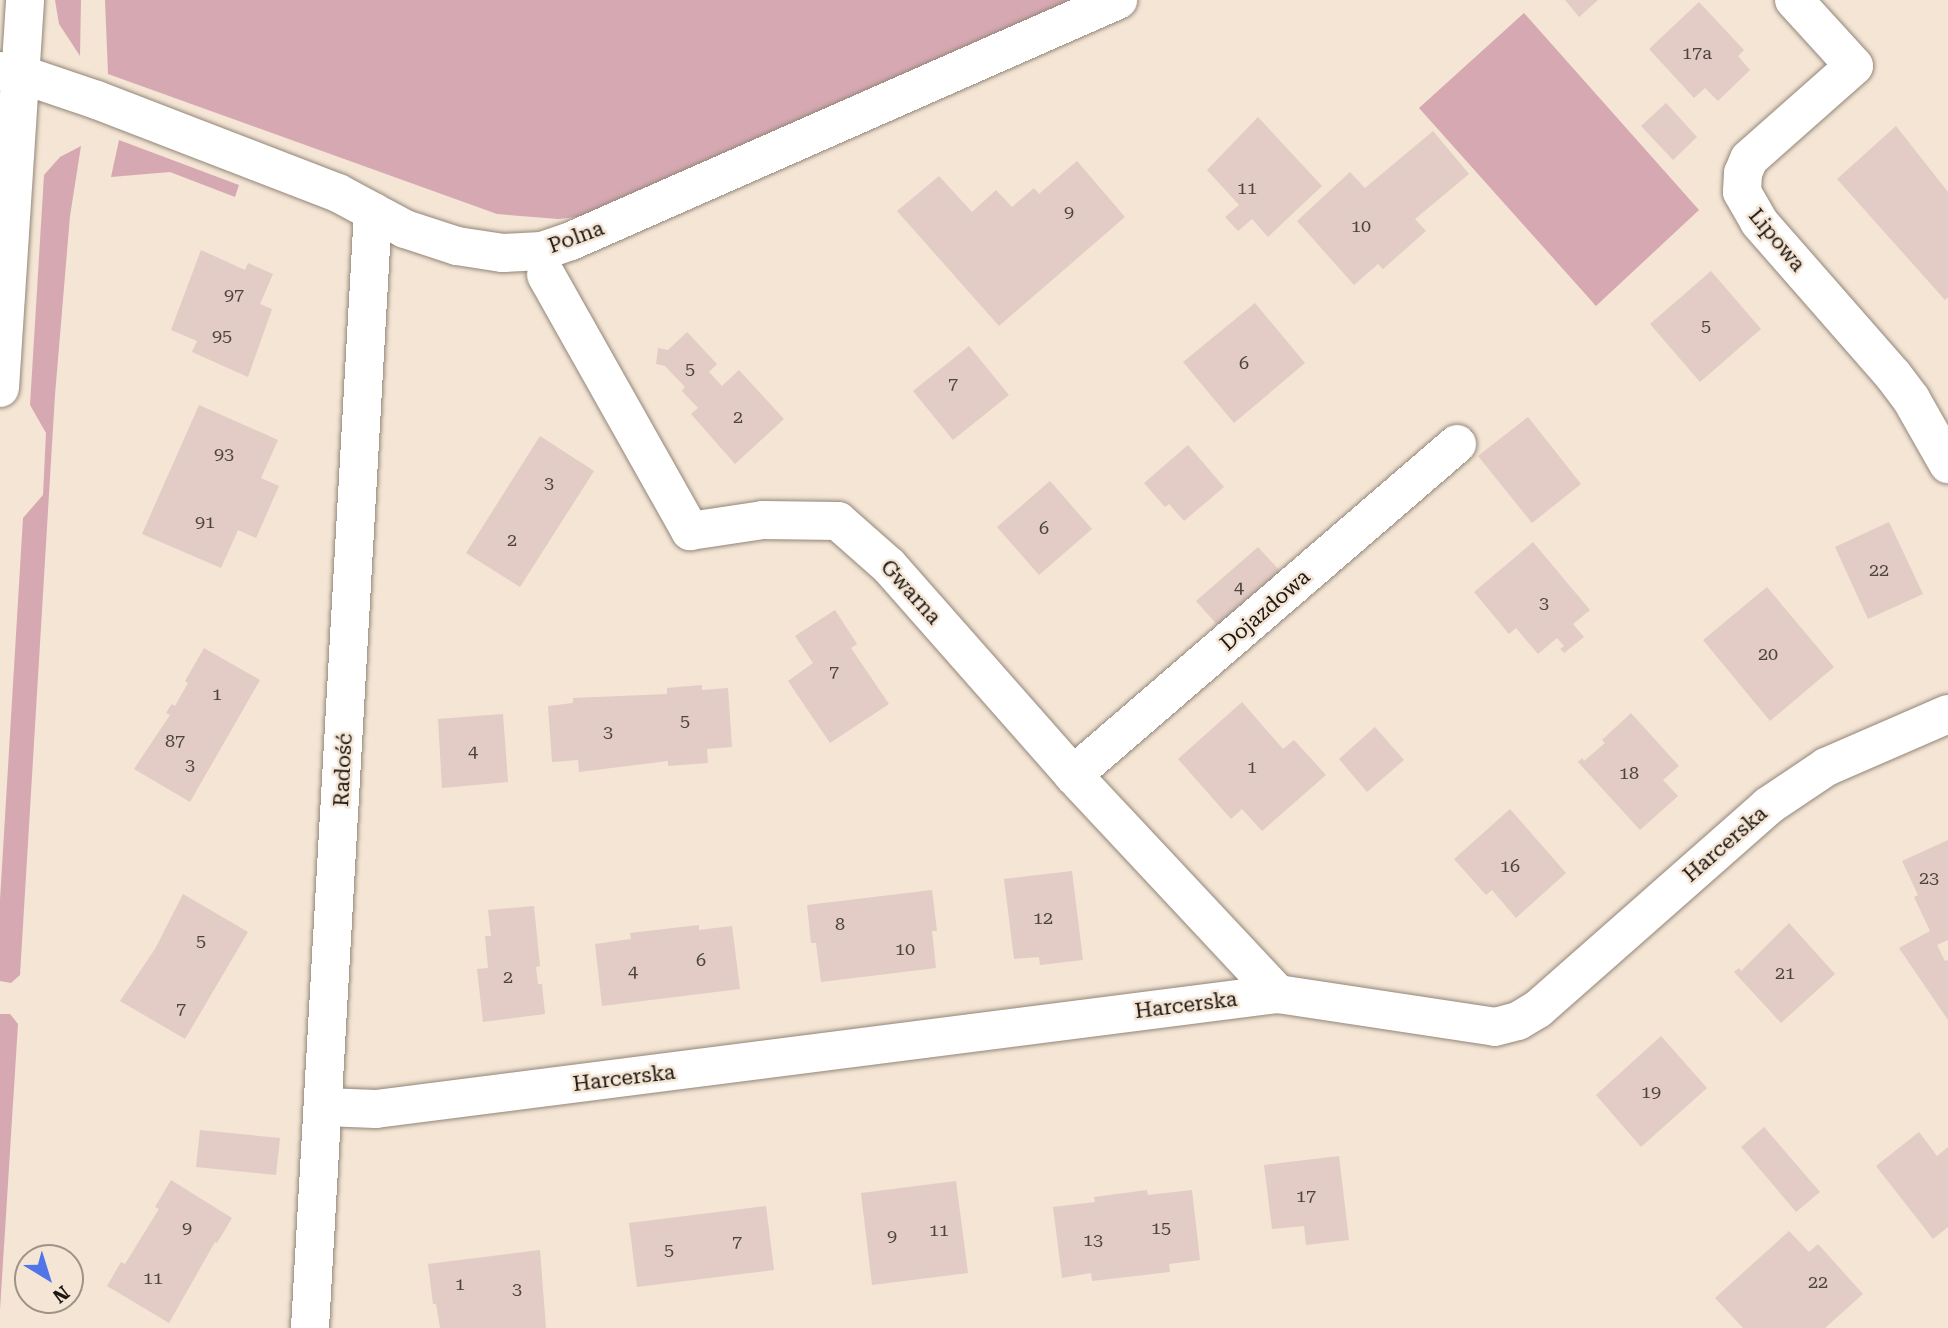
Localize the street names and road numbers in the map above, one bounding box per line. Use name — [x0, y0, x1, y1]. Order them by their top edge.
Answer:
street label: Lipowa — [1743, 203, 1811, 277]
street label: Polna — [545, 215, 607, 259]
street label: Gwarna — [875, 555, 947, 629]
street label: Dojazdowa — [1215, 564, 1315, 656]
street label: Radość — [328, 733, 358, 807]
street label: Harcerska — [1678, 801, 1772, 887]
street label: Harcerska — [1133, 986, 1239, 1024]
street label: Harcerska — [571, 1059, 677, 1097]

